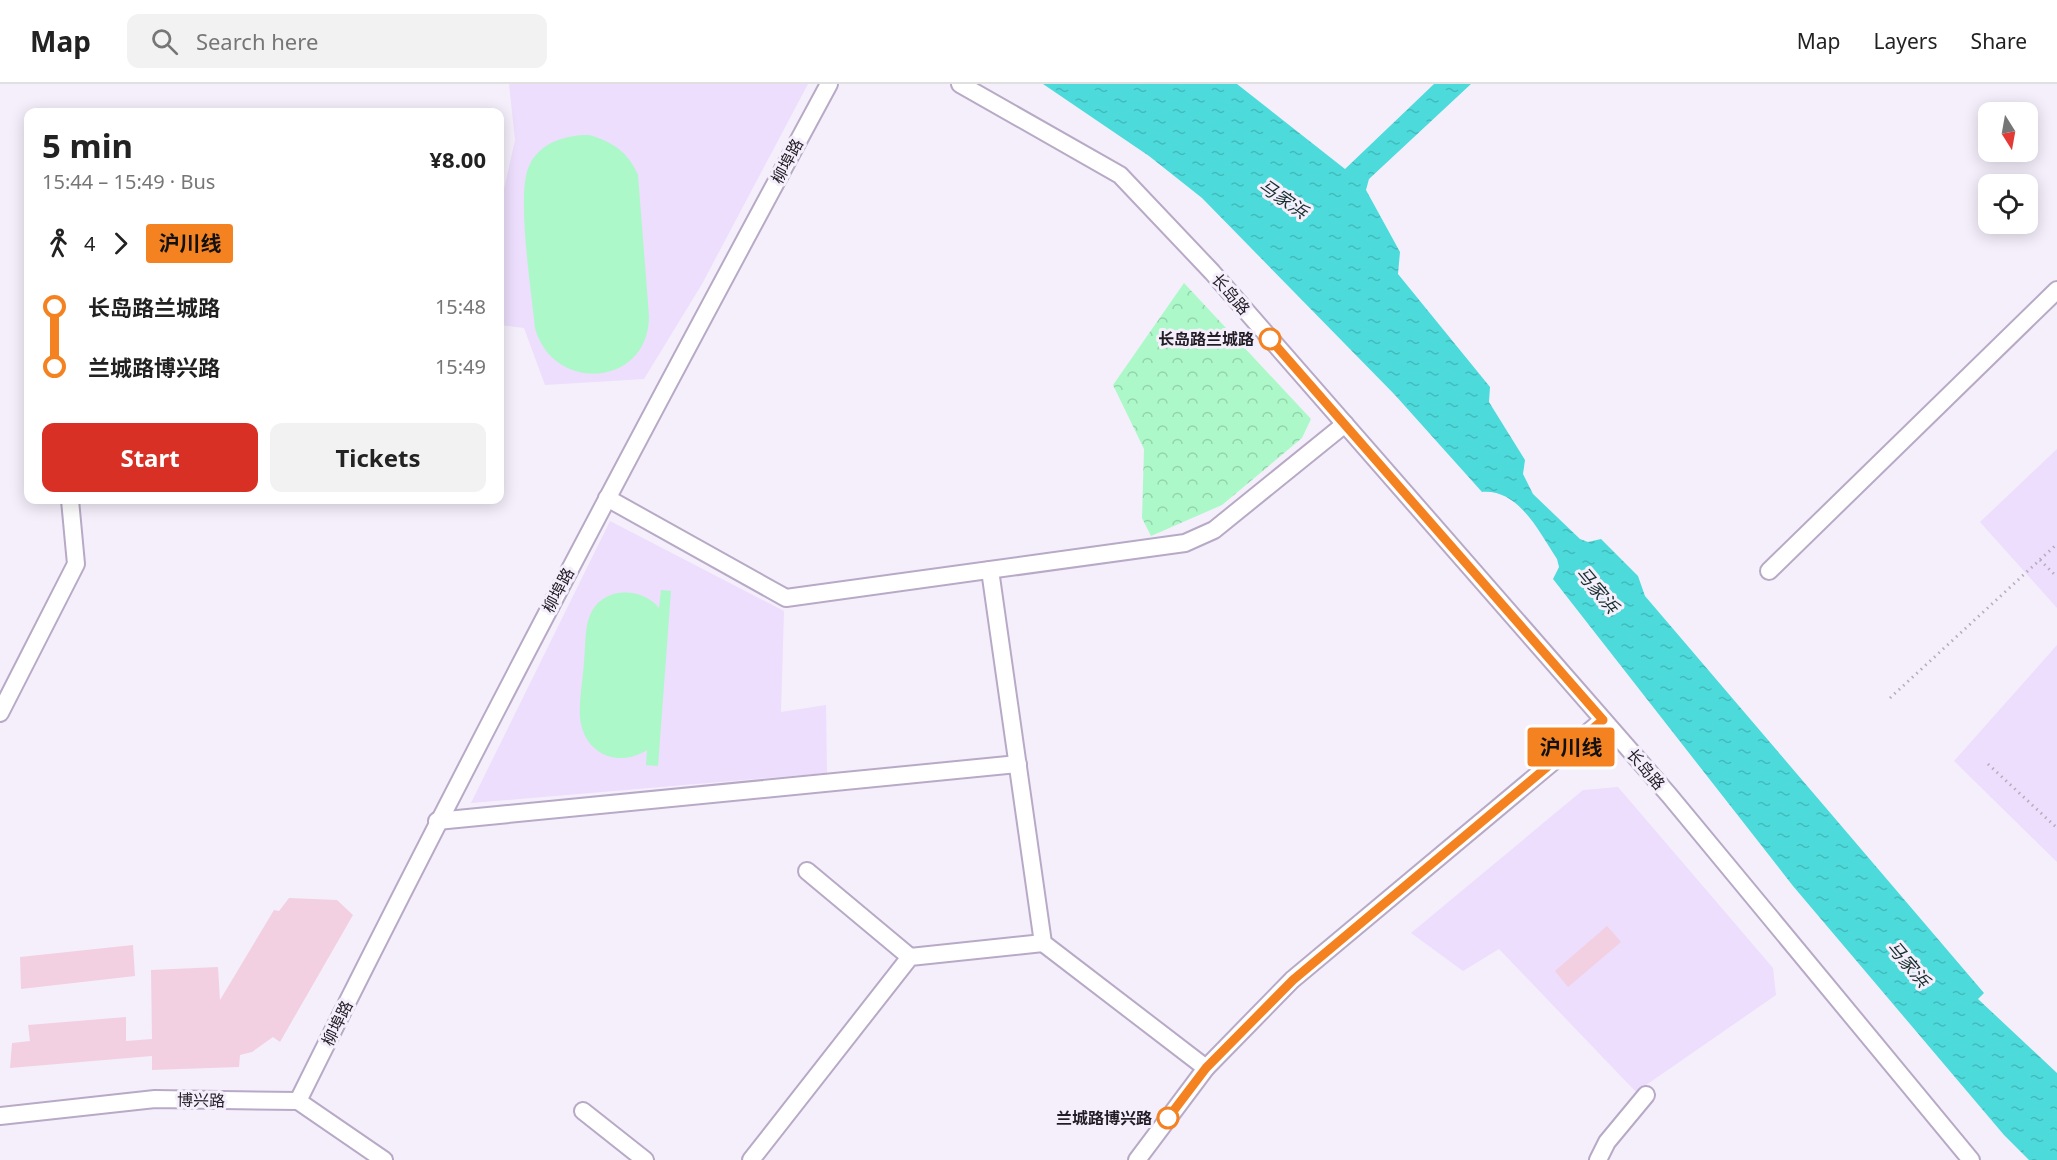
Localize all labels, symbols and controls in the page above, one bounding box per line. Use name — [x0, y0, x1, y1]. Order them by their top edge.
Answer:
search box — [127, 14, 547, 68]
text: Map — [30, 22, 91, 60]
icon: search — [148, 25, 181, 58]
text: Search here — [196, 26, 318, 56]
text: Map — [1797, 27, 1841, 55]
text: Layers — [1874, 27, 1938, 55]
text: Share — [1971, 27, 2027, 55]
north arrow — [1978, 102, 2038, 162]
map controls — [1978, 102, 2038, 234]
text: 5 min — [42, 123, 133, 168]
street label: 柳埠路 — [766, 135, 808, 187]
text: ¥8.00 — [429, 144, 486, 174]
text: 15:44 – 15:49 · Bus — [42, 168, 215, 195]
water label: 马家浜 — [1255, 173, 1314, 225]
button: locate — [1978, 174, 2038, 234]
icon: walk — [42, 227, 75, 260]
icon: forward — [104, 227, 137, 260]
text: 沪川线 — [158, 229, 221, 257]
text: 4 — [84, 230, 95, 257]
street label: 长岛路 — [1207, 269, 1255, 319]
text: 长岛路兰城路 — [88, 292, 220, 322]
text: 15:48 — [435, 293, 486, 320]
place label: 长岛路兰城路 — [1158, 328, 1254, 350]
marker: 长岛路兰城路 — [1259, 328, 1281, 350]
text: 兰城路博兴路 — [88, 352, 220, 382]
text: 15:49 — [435, 353, 486, 380]
button: Start — [42, 423, 258, 492]
button: Tickets — [270, 423, 486, 492]
water label: 马家浜 — [1571, 561, 1626, 619]
street label: 柳埠路 — [537, 564, 579, 616]
line badge: 沪川线 — [1536, 728, 1606, 766]
text: 沪川线 — [1540, 733, 1603, 761]
street label: 长岛路 — [1622, 744, 1670, 794]
water label: 马家浜 — [1882, 935, 1937, 993]
street label: 柳埠路 — [317, 997, 357, 1049]
street label: 博兴路 — [177, 1089, 225, 1111]
place label: 兰城路博兴路 — [1056, 1107, 1152, 1129]
marker: 兰城路博兴路 — [1157, 1107, 1179, 1129]

